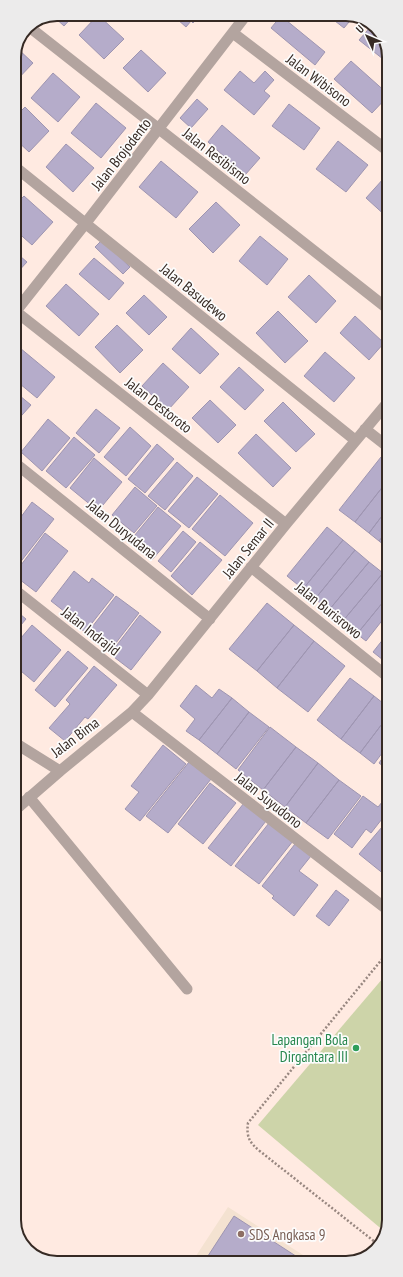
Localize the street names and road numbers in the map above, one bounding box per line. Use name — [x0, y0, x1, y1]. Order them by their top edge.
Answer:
street label: Jalan Wibisono — [282, 49, 355, 111]
street label: Jalan Brojodento — [86, 114, 155, 195]
street label: Jalan Resibismo — [178, 123, 255, 188]
street label: Jalan Basudewo — [156, 258, 232, 325]
street label: Jalan Destoroto — [121, 372, 196, 437]
street label: Jalan Duryudana — [82, 494, 161, 563]
street label: Jalan Semar II — [217, 514, 278, 583]
street label: Jalan Burisrowo — [291, 577, 366, 643]
street label: Jalan Indrajid — [57, 602, 124, 660]
street label: Jalan Bima — [47, 713, 103, 762]
street label: Jalan Suyudono — [231, 767, 306, 832]

